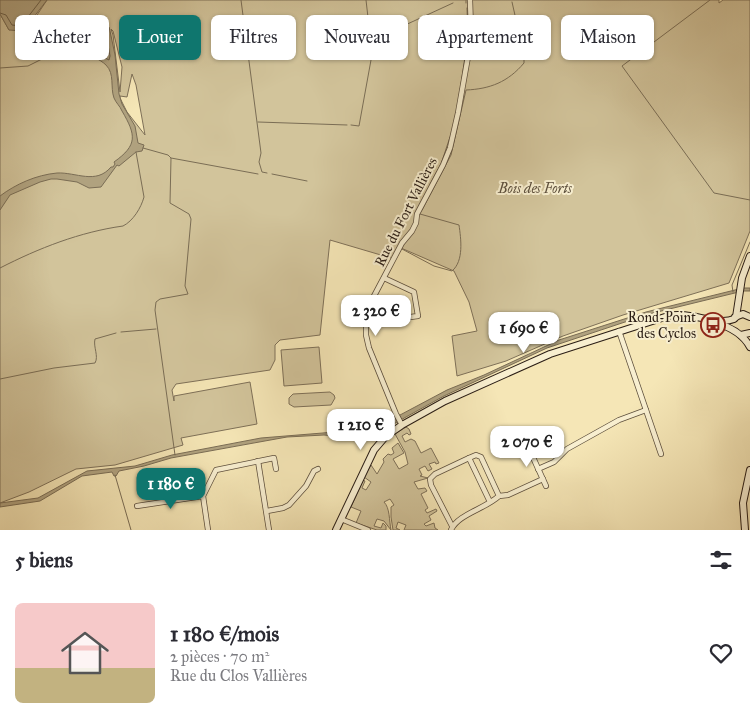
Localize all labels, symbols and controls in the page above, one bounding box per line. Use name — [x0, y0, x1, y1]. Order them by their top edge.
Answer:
chip: Acheter — [15, 15, 109, 60]
chip: Louer — [119, 15, 201, 60]
chip: Filtres — [211, 15, 296, 60]
chip: Nouveau — [306, 15, 408, 60]
chip: Appartement — [418, 15, 551, 60]
chip: Maison — [561, 15, 654, 60]
street label: Rue du Fort Vallières — [371, 154, 441, 270]
park label: Bois des Forts — [497, 180, 573, 197]
pin: 2 320 € — [330, 294, 422, 337]
text: 2 320 € — [352, 301, 400, 320]
place label: Rond-Point des Cyclos — [628, 309, 696, 342]
pin: 1 690 € — [478, 312, 570, 354]
bus stop icon: Rond-Point des Cyclos — [700, 312, 726, 338]
text: 1 690 € — [499, 318, 549, 337]
pin: 1 210 € — [315, 408, 407, 451]
text: 1 210 € — [338, 415, 384, 434]
pin: 2 070 € — [481, 426, 573, 468]
text: 2 070 € — [501, 432, 553, 451]
pin: 1 180 € — [125, 468, 217, 510]
text: 1 180 € — [147, 474, 195, 493]
icon: filters — [707, 546, 735, 574]
text: 5 biens — [15, 547, 73, 573]
text: 1 180 €/mois — [170, 621, 279, 647]
icon: home — [55, 623, 115, 683]
icon: heart — [707, 639, 735, 667]
text: 2 pièces · 70 m² — [170, 647, 269, 666]
text: Rue du Clos Vallières — [170, 666, 307, 685]

